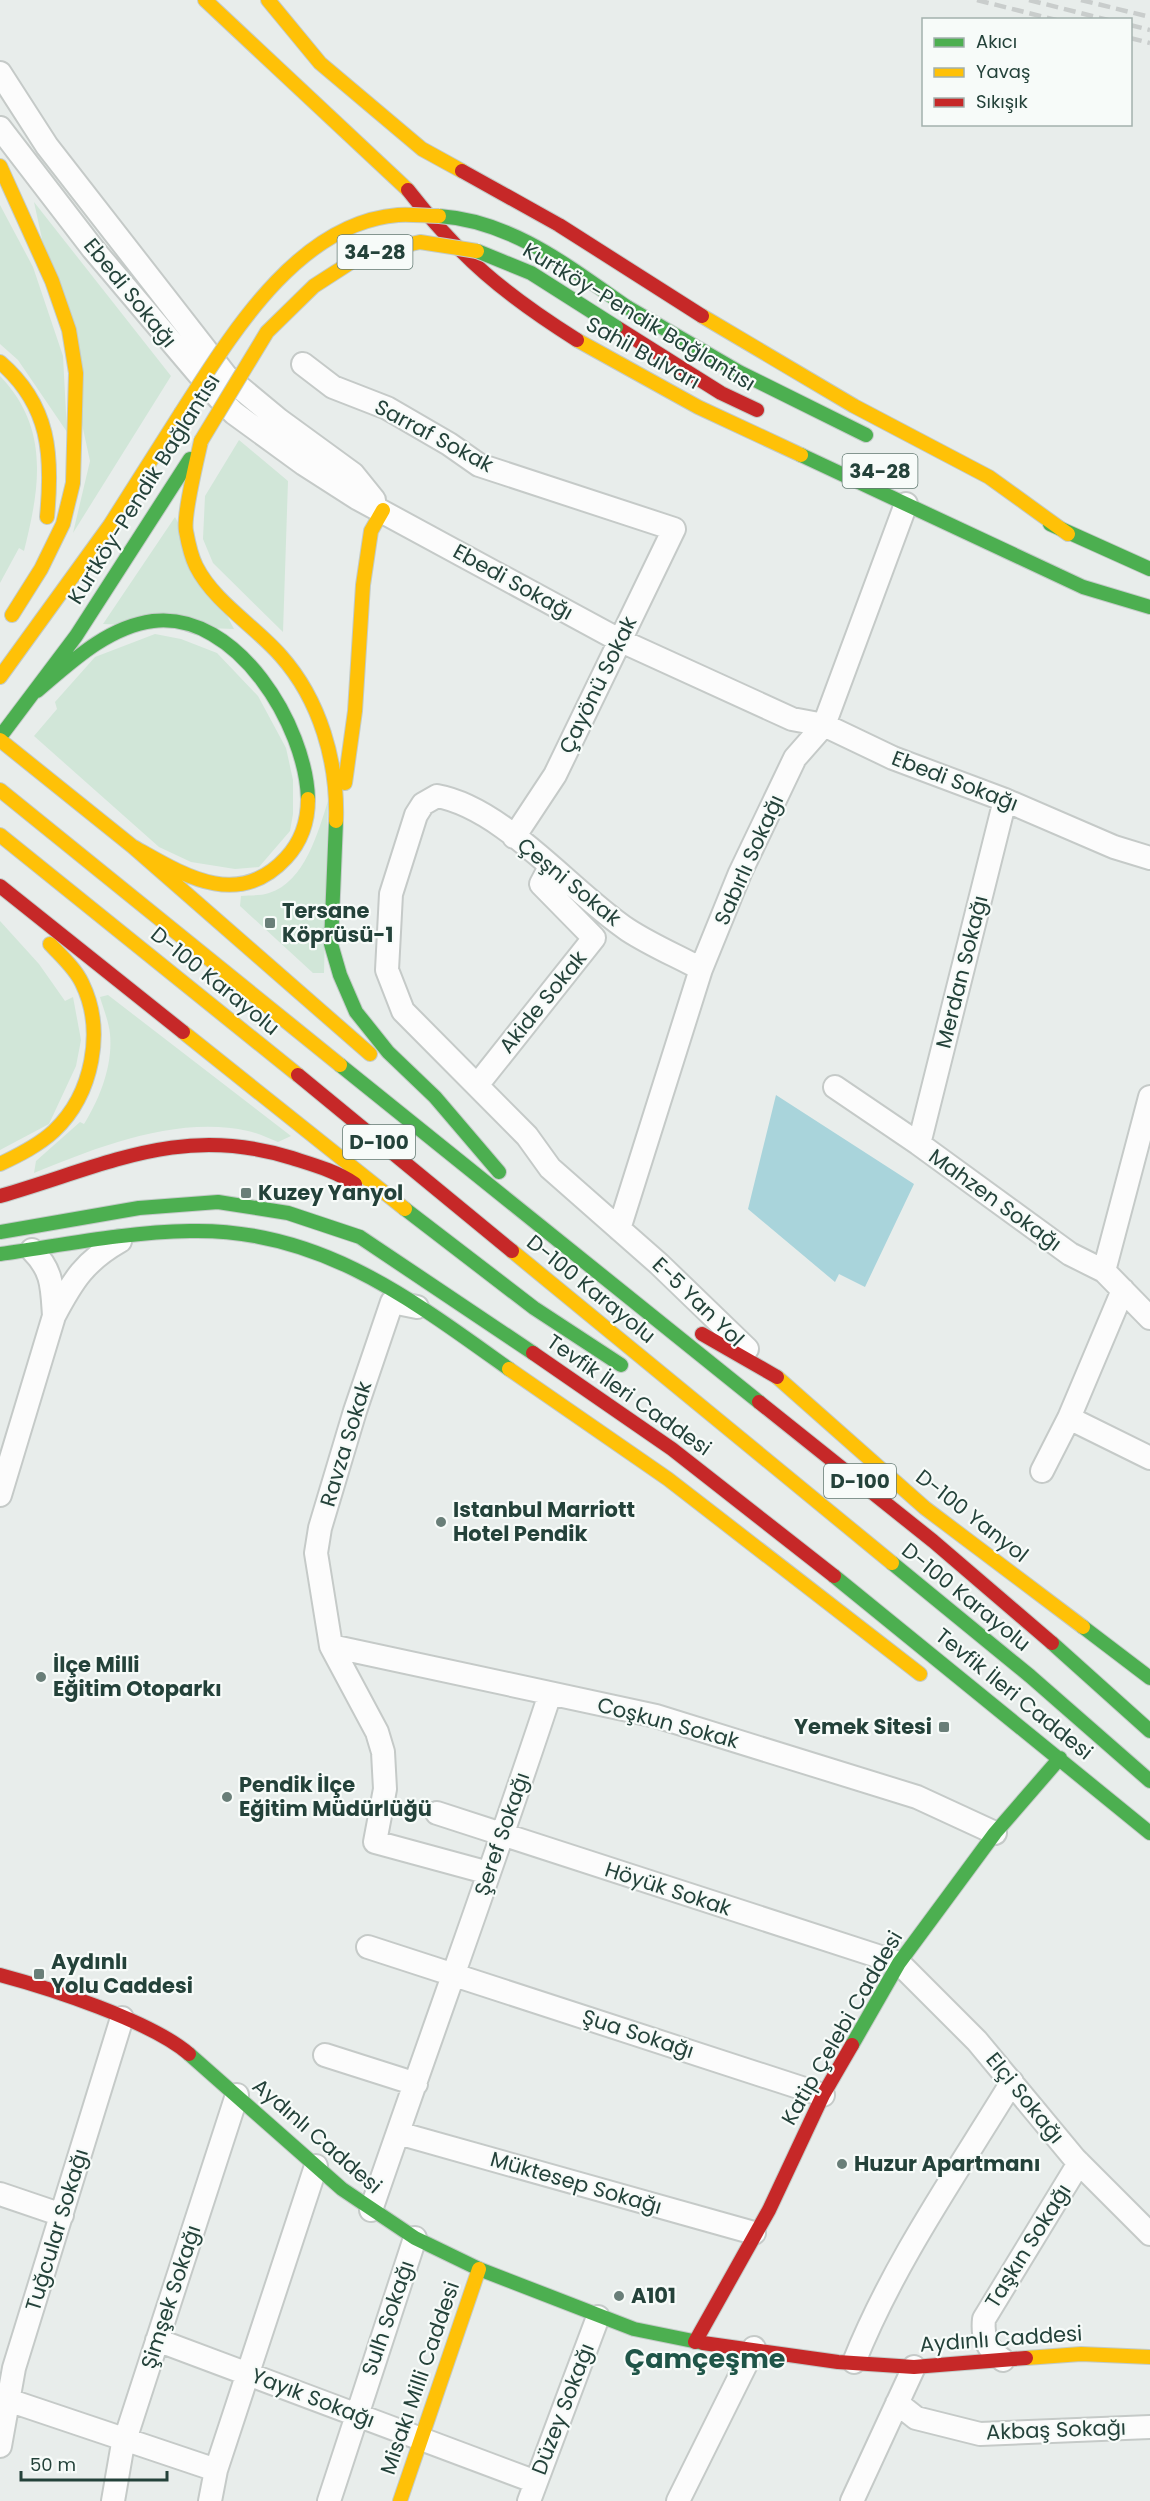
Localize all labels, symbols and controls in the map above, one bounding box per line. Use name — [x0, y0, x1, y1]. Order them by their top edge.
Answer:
legend — [922, 18, 1132, 126]
text: Akıcı — [976, 29, 1017, 54]
text: Yavaş — [976, 59, 1030, 84]
text: Sıkışık — [976, 89, 1029, 114]
street label: Ebedi Sokağı — [77, 232, 184, 354]
road number: 34-28 — [338, 235, 412, 269]
street label: Kurtköy-Pendik Bağlantısı — [518, 235, 761, 398]
street label: Sahil Bulvarı — [581, 309, 706, 396]
street label: Kurtköy-Pendik Bağlantısı — [61, 368, 227, 609]
street label: Sarraf Sokak — [370, 392, 499, 479]
road number: 34-28 — [842, 454, 918, 488]
street label: Ebedi Sokağı — [448, 537, 578, 627]
street label: Çayönü Sokak — [552, 611, 643, 758]
street label: Ebedi Sokağı — [888, 743, 1023, 818]
street label: Sabırlı Sokağı — [707, 790, 790, 930]
street label: Çeşni Sokak — [511, 831, 628, 933]
street label: Merdan Sokağı — [929, 892, 995, 1051]
place label: Tersane Köprüsü-1 — [282, 896, 393, 949]
marker: Tersane Köprüsü-1 — [263, 916, 277, 930]
street label: D-100 Karayolu — [145, 920, 286, 1042]
street label: Akide Sokak — [492, 944, 593, 1059]
road number: D-100 — [343, 1125, 415, 1159]
street label: Mahzen Sokağı — [923, 1142, 1068, 1258]
place label: Kuzey Yanyol — [258, 1178, 403, 1207]
marker: Kuzey Yanyol — [239, 1186, 253, 1200]
street label: D-100 Karayolu — [521, 1228, 662, 1350]
street label: E-5 Yan Yol — [646, 1250, 751, 1353]
street label: Tevfik İleri Caddesi — [541, 1327, 717, 1462]
street label: Ravza Sokak — [313, 1377, 378, 1510]
street label: D-100 Yanyol — [910, 1462, 1035, 1569]
road number: D-100 — [824, 1464, 896, 1498]
place label: Istanbul Marriott Hotel Pendik — [453, 1495, 635, 1548]
marker: Istanbul Marriott Hotel Pendik — [434, 1515, 448, 1529]
street label: D-100 Karayolu — [896, 1536, 1037, 1658]
street label: Tevfik İleri Caddesi — [930, 1621, 1099, 1766]
place label: İlçe Milli Eğitim Otoparkı — [53, 1650, 222, 1703]
marker: İlçe Milli Eğitim Otoparkı — [34, 1670, 48, 1684]
street label: Coşkun Sokak — [594, 1690, 742, 1755]
place label: Yemek Sitesi — [794, 1712, 932, 1741]
marker: Yemek Sitesi — [937, 1720, 951, 1734]
street label: Şeref Sokağı — [467, 1768, 536, 1899]
place label: Pendik İlçe Eğitim Müdürlüğü — [239, 1770, 432, 1823]
marker: Pendik İlçe Eğitim Müdürlüğü — [220, 1790, 234, 1804]
street label: Höyük Sokak — [601, 1854, 735, 1923]
street label: Katip Çelebi Caddesi — [774, 1925, 909, 2130]
place label: Aydınlı Yolu Caddesi — [51, 1947, 193, 2000]
marker: Aydınlı Yolu Caddesi — [32, 1967, 46, 1981]
street label: Şua Sokağı — [579, 2002, 698, 2065]
street label: Elçi Sokağı — [980, 2046, 1071, 2149]
street label: Aydınlı Caddesi — [246, 2071, 388, 2200]
street label: Müktesep Sokağı — [487, 2144, 665, 2221]
street label: Tuğcular Sokağı — [18, 2145, 95, 2314]
place label: Huzur Apartmanı — [854, 2149, 1040, 2178]
marker: Huzur Apartmanı — [835, 2157, 849, 2171]
street label: Taşkın Sokağı — [978, 2178, 1077, 2313]
street label: Şimşek Sokağı — [134, 2221, 207, 2372]
street label: Sulh Sokağı — [354, 2256, 421, 2379]
street label: Misakı Milli Caddesi — [373, 2277, 466, 2478]
place label: A101 — [631, 2281, 676, 2310]
marker: A101 — [612, 2289, 626, 2303]
street label: Aydınlı Caddesi — [919, 2318, 1083, 2359]
street label: Düzey Sokağı — [524, 2339, 601, 2479]
district label: Çamçeşme — [625, 2340, 785, 2377]
street label: Yayık Sokağı — [247, 2361, 379, 2434]
street label: Akbaş Sokağı — [985, 2413, 1126, 2446]
scale bar — [21, 2444, 166, 2482]
text: 50 m — [30, 2452, 76, 2477]

